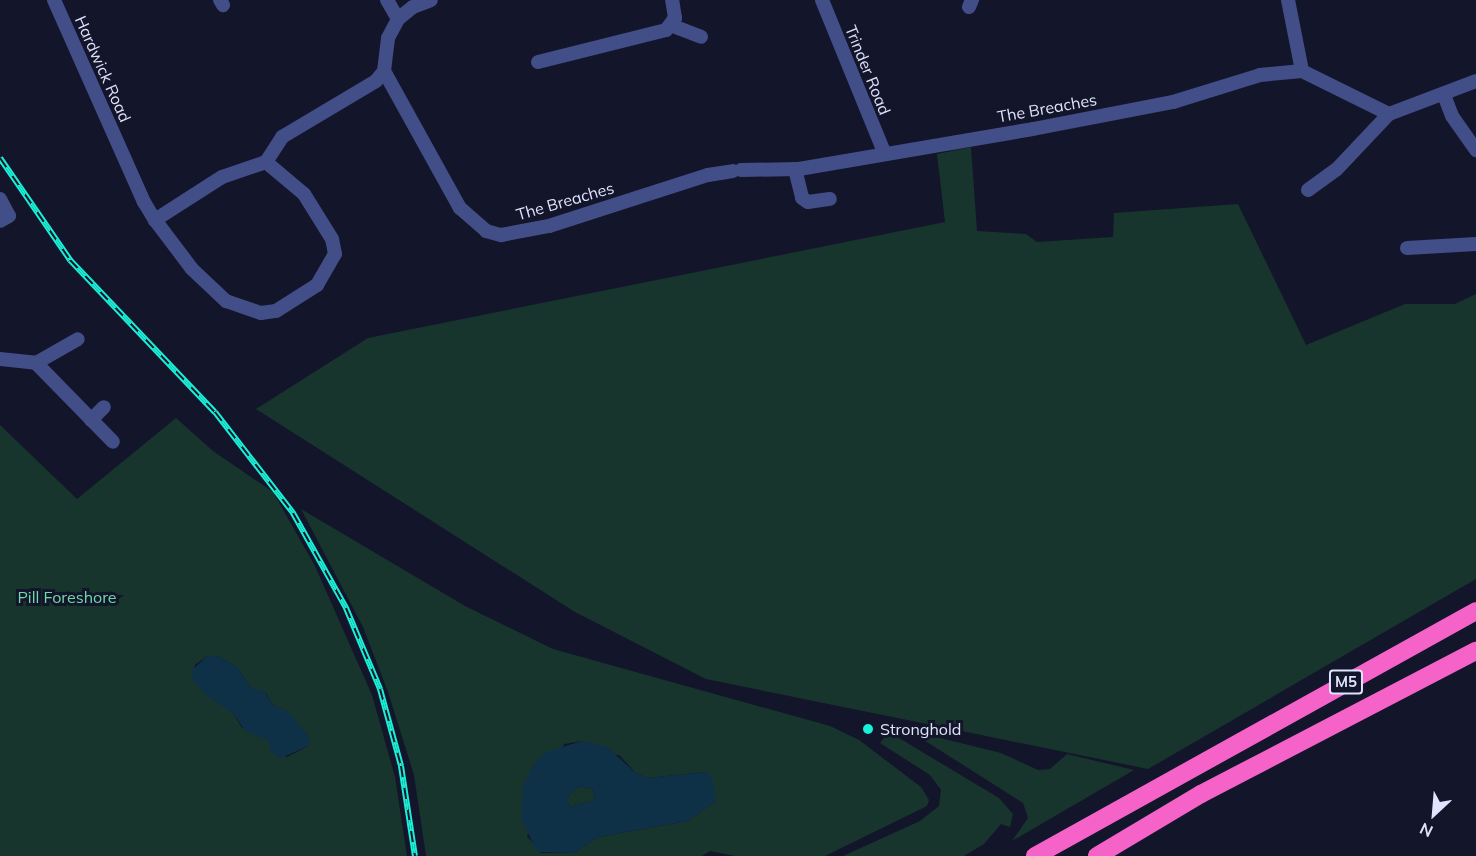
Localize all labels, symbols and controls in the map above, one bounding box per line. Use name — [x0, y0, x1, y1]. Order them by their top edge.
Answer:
street label: Hardwick Road — [71, 13, 135, 125]
street label: Trinder Road — [841, 22, 895, 118]
street label: The Breaches — [996, 90, 1098, 126]
street label: The Breaches — [514, 178, 616, 224]
park label: Pill Foreshore — [17, 587, 117, 607]
road number: M5 — [1328, 670, 1364, 694]
place label: Stronghold — [880, 719, 961, 739]
marker: Stronghold — [861, 722, 875, 736]
north arrow — [1404, 784, 1464, 844]
text: N — [1416, 819, 1436, 842]

